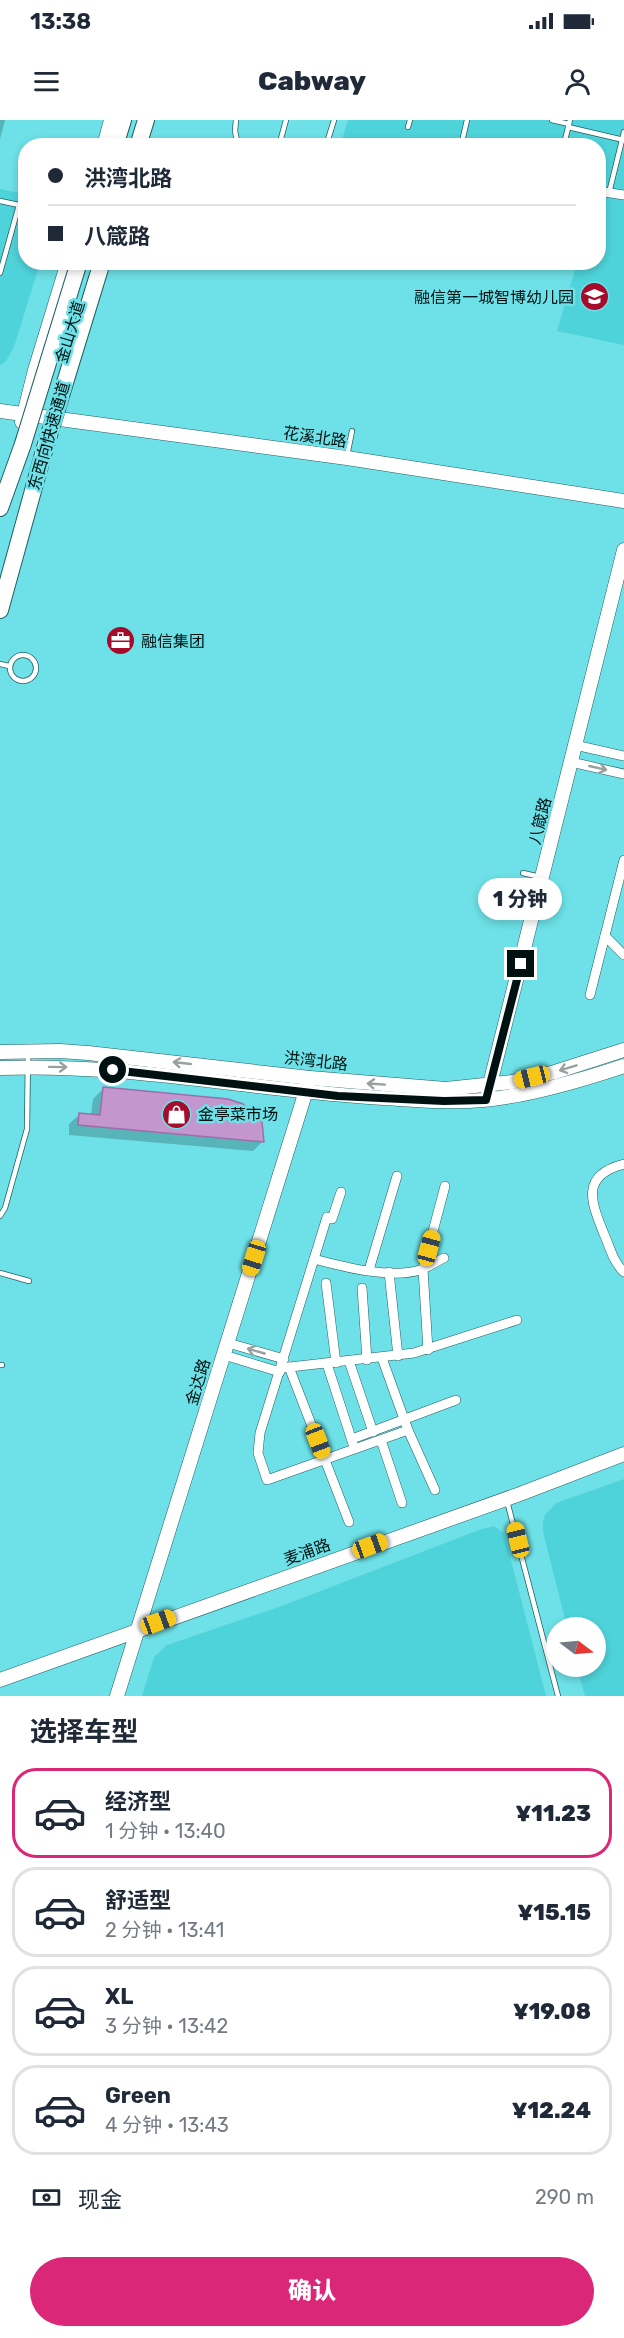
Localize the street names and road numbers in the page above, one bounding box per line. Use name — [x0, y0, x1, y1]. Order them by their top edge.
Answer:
street label: 金山大道 — [52, 299, 88, 365]
street label: 东西向快速通道 — [24, 380, 74, 492]
street label: 花溪北路 — [282, 423, 348, 451]
street label: 八箴路 — [525, 795, 555, 847]
street label: 洪湾北路 — [283, 1048, 349, 1074]
street label: 金达路 — [182, 1356, 214, 1408]
street label: 麦浦路 — [281, 1535, 333, 1569]

